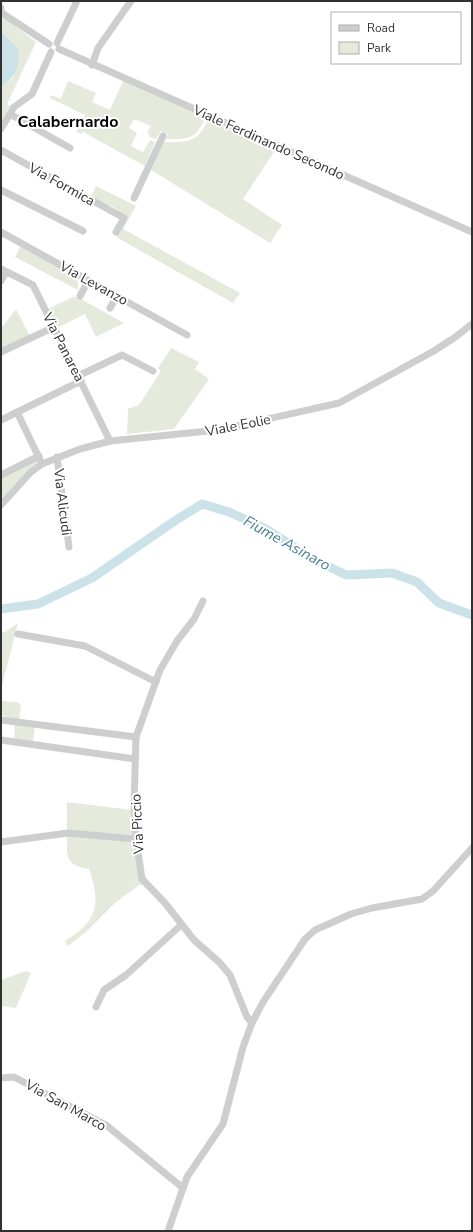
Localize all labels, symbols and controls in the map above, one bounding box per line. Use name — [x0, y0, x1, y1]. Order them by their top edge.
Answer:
legend — [331, 12, 461, 64]
text: Road — [367, 20, 395, 36]
text: Park — [367, 40, 392, 56]
street label: Viale Ferdinando Secondo — [189, 100, 348, 184]
district label: Calabernardo — [18, 111, 118, 133]
street label: Via Formica — [24, 158, 98, 210]
street label: Via Levanzo — [55, 256, 132, 310]
street label: Via Panarea — [38, 309, 89, 385]
street label: Viale Eolie — [203, 410, 272, 441]
street label: Via Alicudi — [49, 467, 76, 537]
water label: Fiume Asinaro — [240, 511, 334, 575]
street label: Via Piccio — [126, 793, 149, 855]
street label: Via San Marco — [21, 1075, 110, 1136]

